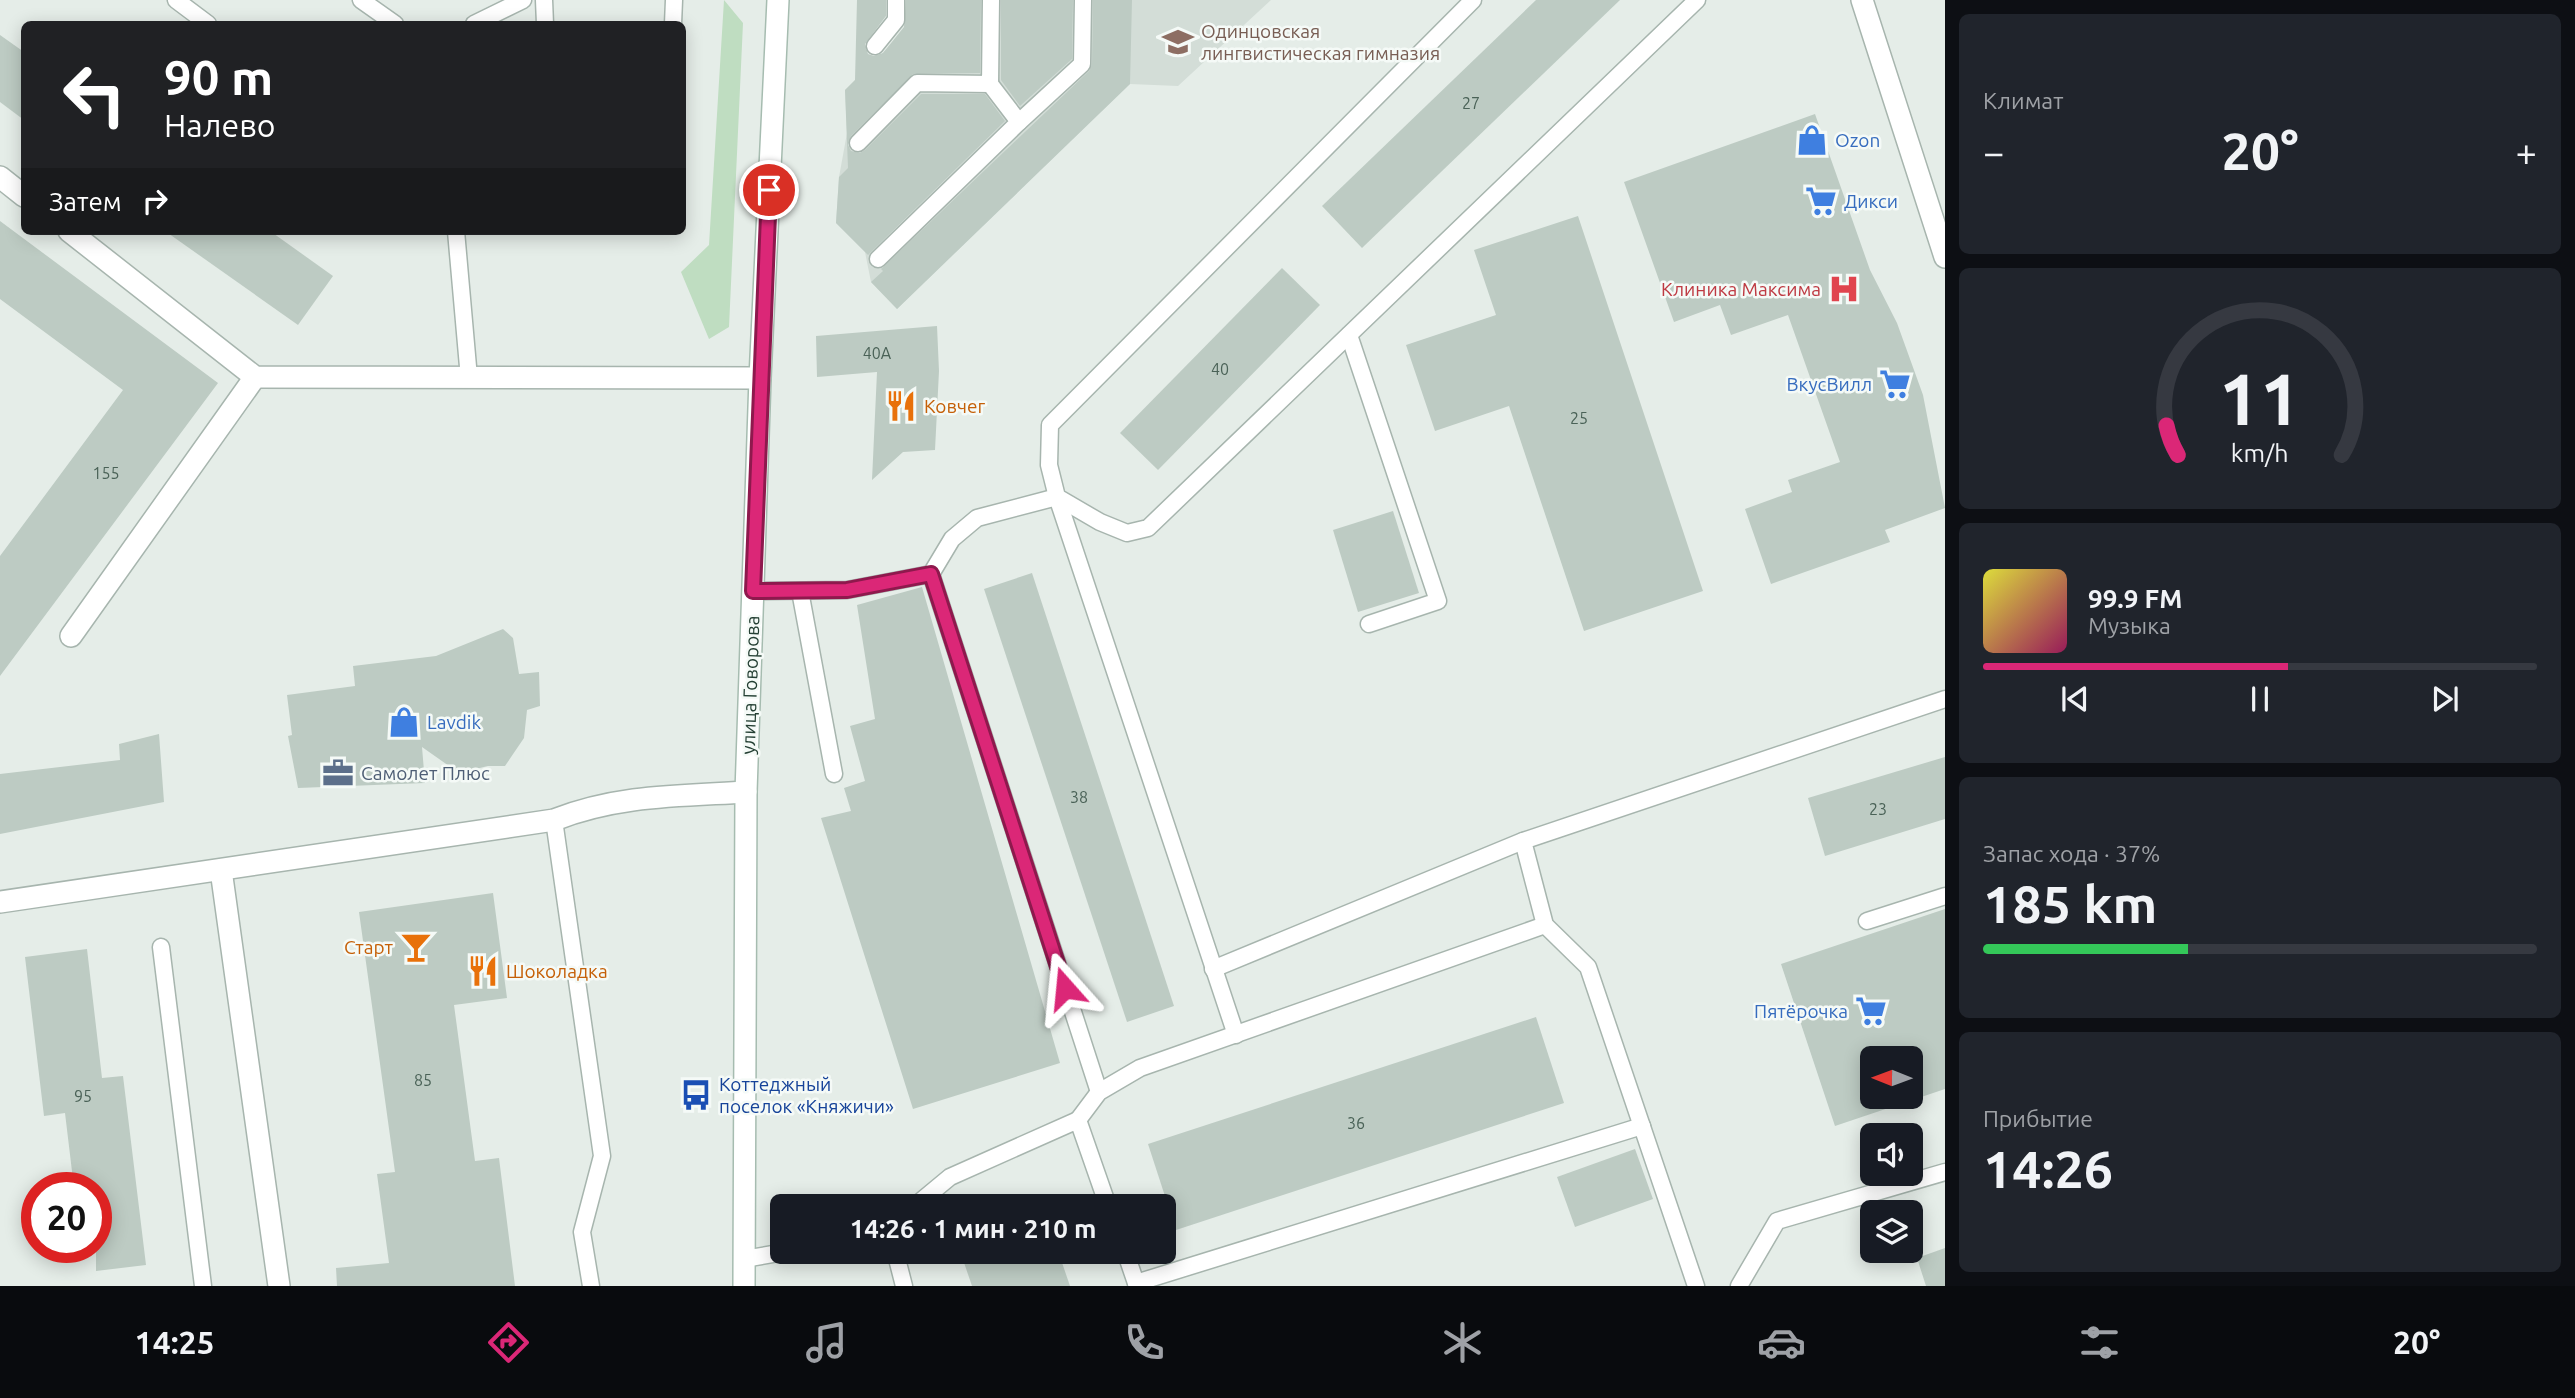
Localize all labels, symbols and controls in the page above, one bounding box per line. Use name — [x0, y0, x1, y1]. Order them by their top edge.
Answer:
place label: Одинцовская лингвистическая гимназия — [1201, 20, 1440, 64]
school or university icon: Одинцовская лингвистическая гимназия — [1161, 25, 1195, 59]
icon: left — [49, 49, 140, 140]
text: 90 m — [164, 49, 273, 104]
text: Климат — [1983, 88, 2063, 113]
house number: 27 — [1462, 94, 1480, 112]
text: Налево — [164, 107, 276, 143]
text: 20° — [2221, 122, 2299, 180]
shop icon: Ozon — [1795, 123, 1829, 157]
place label: Ozon — [1835, 129, 1880, 151]
text: − — [1983, 131, 2004, 173]
text: + — [2516, 131, 2537, 173]
pin — [739, 160, 799, 220]
icon: arrive — [750, 171, 788, 209]
icon: right — [136, 182, 174, 220]
supermarket icon: Дикси — [1804, 184, 1838, 218]
text: Затем — [49, 187, 122, 216]
place label: Дикси — [1844, 190, 1898, 212]
hospital icon: Клиника Максима — [1827, 272, 1861, 306]
place label: Клиника Максима — [1661, 278, 1821, 300]
house number: 40А — [863, 344, 892, 362]
text: 11 — [2219, 357, 2301, 439]
house number: 40 — [1211, 360, 1229, 378]
supermarket icon: ВкусВилл — [1878, 367, 1912, 401]
place label: ВкусВилл — [1787, 373, 1872, 395]
restaurant icon: Ковчег — [884, 389, 918, 423]
place label: Ковчег — [924, 395, 985, 417]
house number: 25 — [1570, 409, 1588, 427]
text: km/h — [2231, 438, 2289, 466]
house number: 155 — [92, 464, 120, 482]
text: 99.9 FM — [2088, 584, 2182, 613]
text: Музыка — [2088, 613, 2171, 638]
street label: улица Говорова — [737, 615, 763, 755]
icon: previous — [2056, 680, 2094, 718]
icon: pause — [2241, 680, 2279, 718]
icon: next — [2426, 680, 2464, 718]
shop icon: Lavdik — [387, 705, 421, 739]
place label: Lavdik — [427, 711, 481, 733]
office icon: Самолет Плюс — [321, 756, 355, 790]
place label: Самолет Плюс — [361, 762, 490, 784]
house number: 38 — [1070, 788, 1088, 806]
house number: 23 — [1869, 800, 1887, 818]
text: Запас хода · 37% — [1983, 841, 2160, 866]
text: 185 km — [1983, 875, 2157, 933]
bar icon: Старт — [399, 930, 433, 964]
place label: Старт — [344, 936, 394, 958]
position arrow — [1028, 951, 1102, 1025]
restaurant icon: Шоколадка — [466, 954, 500, 988]
place label: Шоколадка — [506, 960, 608, 982]
supermarket icon: Пятёрочка — [1854, 994, 1888, 1028]
place label: Пятёрочка — [1754, 1000, 1848, 1022]
north arrow — [1860, 1046, 1923, 1110]
map controls — [1860, 1046, 1923, 1263]
house number: 85 — [414, 1071, 432, 1089]
place label: Коттеджный поселок «Княжичи» — [719, 1073, 894, 1117]
bus stop icon: Коттеджный поселок «Княжичи» — [679, 1078, 713, 1112]
house number: 95 — [74, 1087, 92, 1105]
text: Прибытие — [1983, 1106, 2093, 1131]
house number: 36 — [1347, 1114, 1365, 1132]
button: sound — [1860, 1123, 1923, 1186]
text: 14:26 — [1983, 1140, 2113, 1198]
speed limit sign: 20 — [21, 1172, 112, 1263]
button: layers — [1860, 1200, 1923, 1263]
text: 14:26 · 1 мин · 210 m — [850, 1214, 1096, 1243]
icon: directions — [484, 1318, 533, 1367]
icon: music — [802, 1318, 851, 1367]
icon: phone — [1120, 1318, 1169, 1367]
icon: climate — [1438, 1318, 1487, 1367]
icon: car — [1757, 1318, 1806, 1367]
icon: filters — [2075, 1318, 2124, 1367]
text: 14:25 — [135, 1324, 215, 1360]
text: 20° — [2393, 1324, 2440, 1360]

